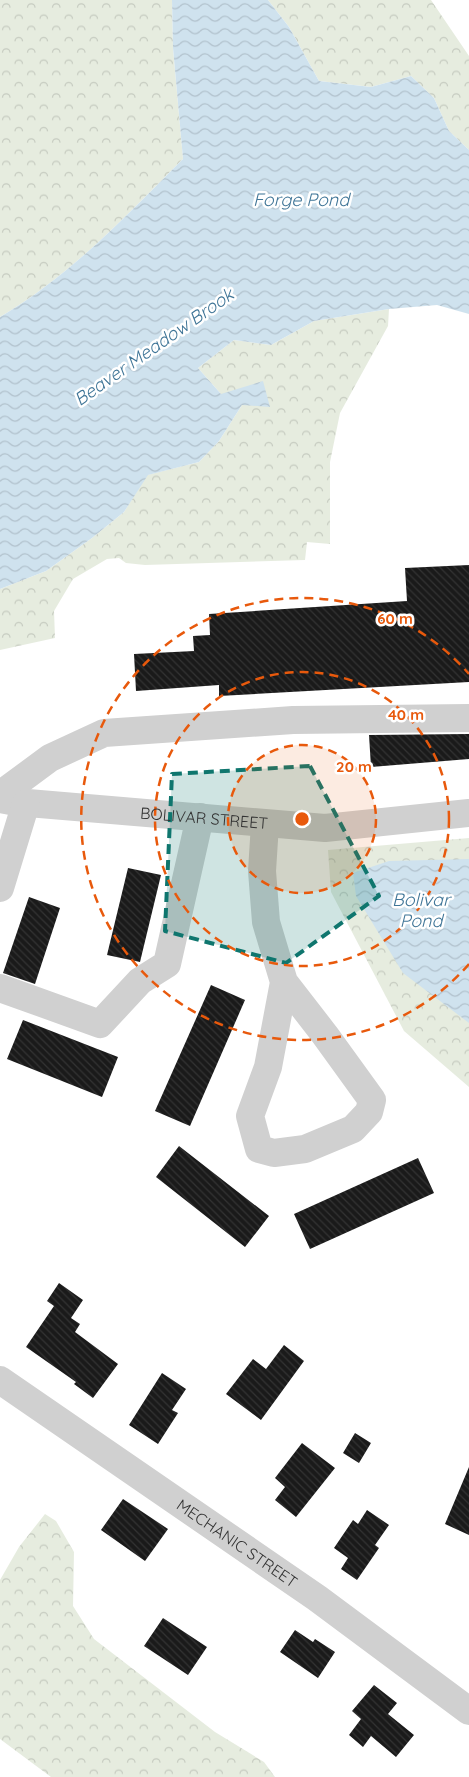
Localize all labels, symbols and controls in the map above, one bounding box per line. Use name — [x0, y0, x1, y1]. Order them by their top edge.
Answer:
water label: Forge Pond — [253, 188, 351, 211]
water label: Beaver Meadow Brook — [69, 282, 239, 410]
text: 60 m — [377, 609, 413, 628]
text: 40 m — [388, 705, 424, 724]
text: 20 m — [336, 757, 372, 776]
street label: BOLIVAR STREET — [139, 802, 269, 833]
centre of rings — [293, 810, 311, 828]
water label: Bolivar Pond — [392, 888, 452, 932]
street label: MECHANIC STREET — [173, 1495, 302, 1592]

